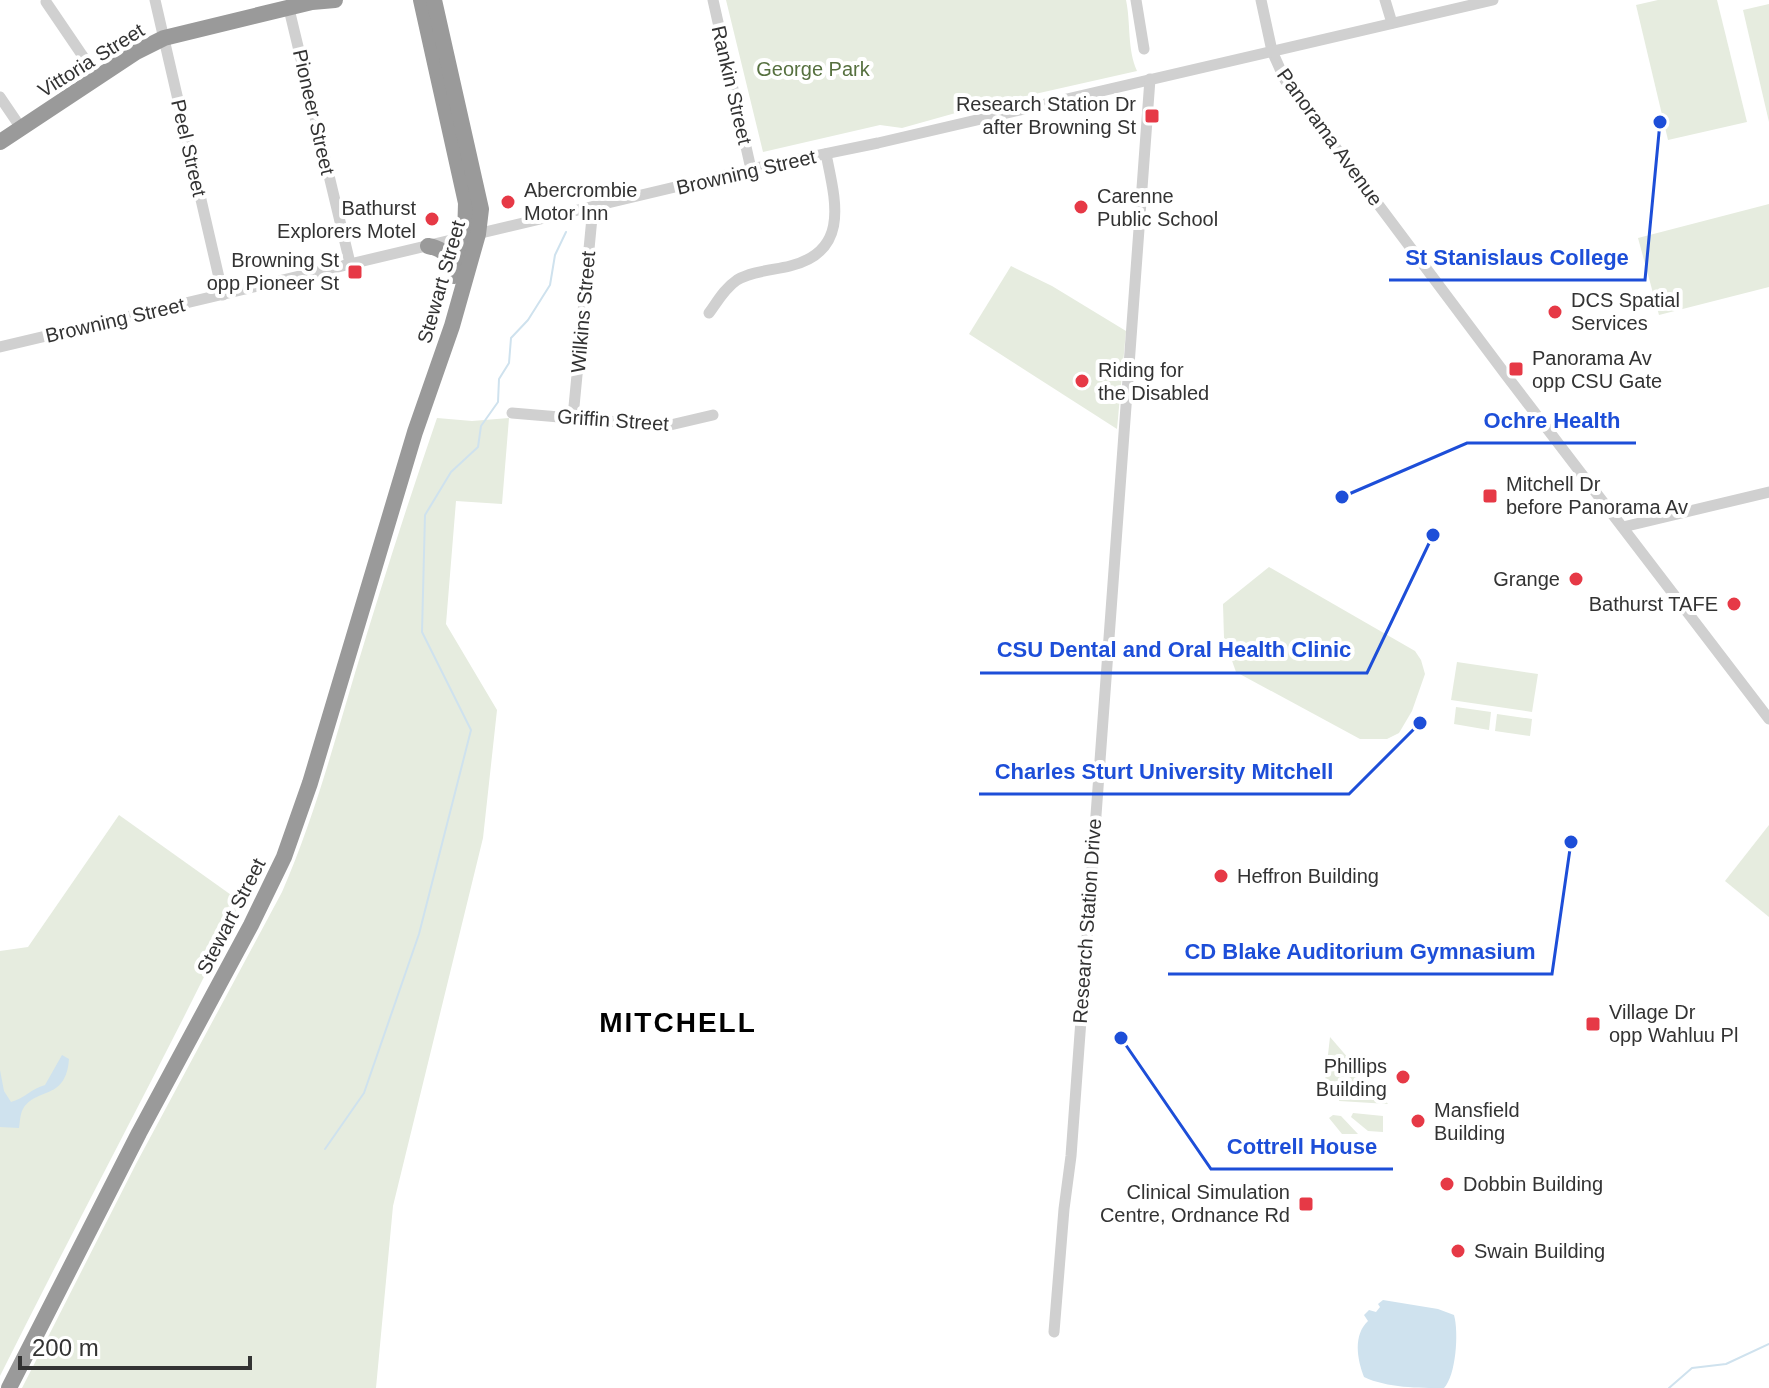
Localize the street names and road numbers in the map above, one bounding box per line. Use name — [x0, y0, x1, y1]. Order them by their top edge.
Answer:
street label: Vittoria Street — [34, 18, 148, 101]
street label: Rankin Street — [708, 23, 756, 147]
street label: Pioneer Street — [289, 47, 339, 177]
street label: Panorama Avenue — [1273, 64, 1387, 210]
street label: Peel Street — [167, 97, 211, 199]
street label: Browning Street — [674, 145, 818, 199]
street label: Stewart Street — [413, 218, 469, 346]
street label: Wilkins Street — [567, 250, 599, 374]
street label: Browning Street — [43, 293, 187, 347]
street label: Griffin Street — [556, 405, 670, 435]
street label: Research Station Drive — [1069, 818, 1105, 1024]
street label: Stewart Street — [192, 854, 270, 977]

